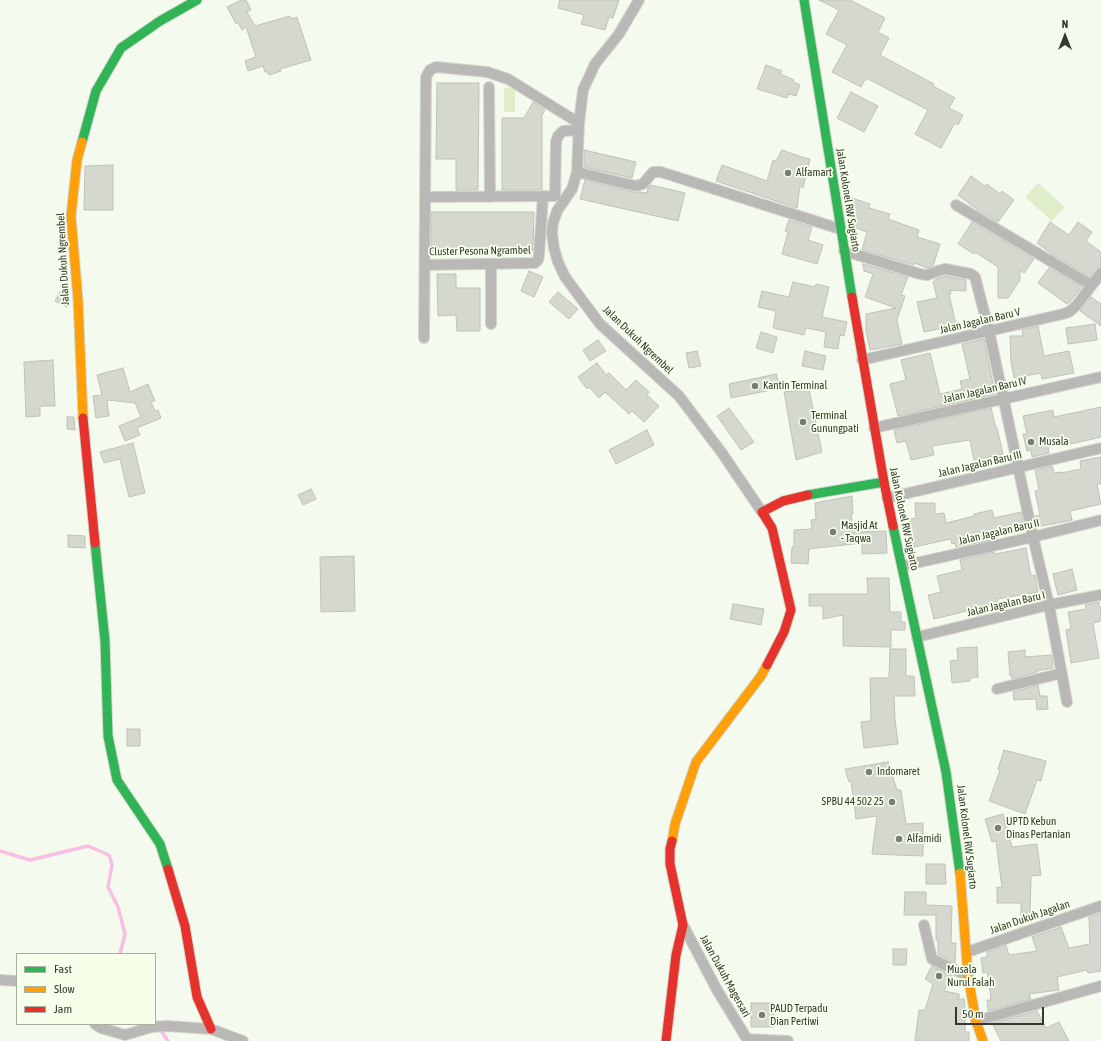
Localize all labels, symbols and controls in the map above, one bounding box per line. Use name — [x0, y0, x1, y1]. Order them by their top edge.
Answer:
north arrow — [1045, 16, 1085, 56]
text: N — [1062, 18, 1068, 30]
street label: Jalan Kolonel RW Sugiarto — [833, 147, 863, 253]
place label: Alfamart — [796, 166, 832, 180]
marker: Alfamart — [783, 168, 793, 178]
street label: Jalan Dukuh Ngrembel — [54, 212, 72, 306]
street label: Cluster Pesona Ngrambel — [429, 244, 531, 258]
street label: Jalan Dukuh Ngrembel — [600, 303, 676, 377]
street label: Jalan Jagalan Baru V — [938, 305, 1022, 337]
street label: Jalan Jagalan Baru IV — [942, 374, 1028, 406]
place label: Kantin Terminal — [763, 379, 827, 393]
marker: Kantin Terminal — [750, 381, 760, 391]
place label: Terminal Gunungpati — [811, 409, 859, 435]
marker: Terminal Gunungpati — [798, 417, 808, 427]
place label: Musala — [1039, 435, 1069, 449]
marker: Musala — [1026, 437, 1036, 447]
street label: Jalan Jagalan Baru III — [937, 448, 1023, 480]
street label: Jalan Kolonel RW Sugiarto — [887, 466, 921, 572]
street label: Jalan Jagalan Baru II — [957, 516, 1041, 548]
place label: Masjid At - Taqwa — [841, 519, 878, 545]
marker: Masjid At - Taqwa — [828, 527, 838, 537]
street label: Jalan Jagalan Baru I — [966, 589, 1046, 619]
place label: Indomaret — [877, 765, 920, 779]
marker: Indomaret — [864, 767, 874, 777]
street label: Jalan Kolonel RW Sugiarto — [954, 784, 980, 890]
place label: SPBU 44 502 25 — [822, 795, 884, 809]
marker: SPBU 44 502 25 — [887, 797, 897, 807]
place label: UPTD Kebun Dinas Pertanian — [1006, 815, 1071, 841]
marker: UPTD Kebun Dinas Pertanian — [993, 823, 1003, 833]
place label: Alfamidi — [907, 832, 942, 846]
marker: Alfamidi — [894, 834, 904, 844]
street label: Jalan Dukuh Jagalan — [988, 897, 1072, 937]
street label: Jalan Dukuh Magersari — [697, 933, 753, 1019]
legend — [16, 953, 156, 1025]
text: Fast — [54, 962, 72, 976]
place label: Musala Nurul Falah — [947, 963, 994, 989]
marker: Musala Nurul Falah — [934, 971, 944, 981]
text: Slow — [54, 982, 75, 996]
scale bar — [957, 999, 1046, 1025]
text: Jam — [54, 1002, 72, 1016]
place label: PAUD Terpadu Dian Pertiwi — [770, 1002, 828, 1028]
text: 50 m — [962, 1007, 984, 1021]
marker: PAUD Terpadu Dian Pertiwi — [757, 1010, 767, 1020]

